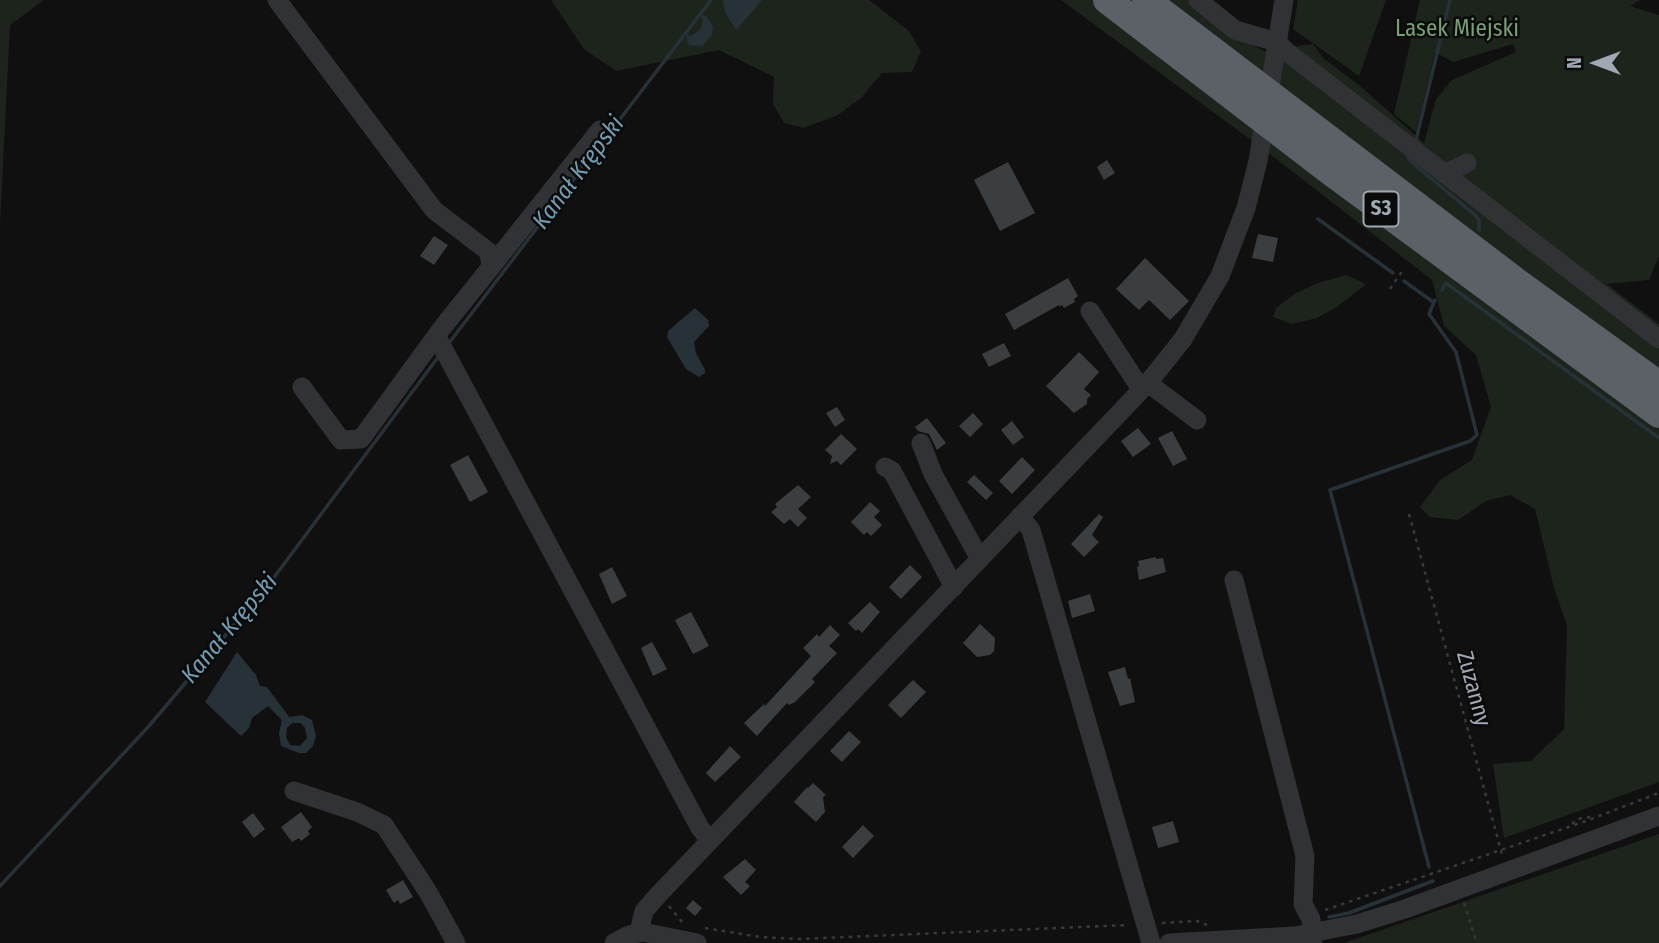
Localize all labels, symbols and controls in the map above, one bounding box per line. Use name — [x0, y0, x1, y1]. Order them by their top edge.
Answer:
park label: Lasek Miejski — [1395, 16, 1519, 44]
north arrow — [1561, 28, 1631, 98]
text: N — [1563, 57, 1586, 69]
water label: Kanał Krępski — [527, 111, 631, 235]
road number: S3 — [1364, 192, 1398, 227]
water label: Kanał Krępski — [176, 568, 284, 690]
street label: Zuzanny — [1450, 648, 1496, 730]

